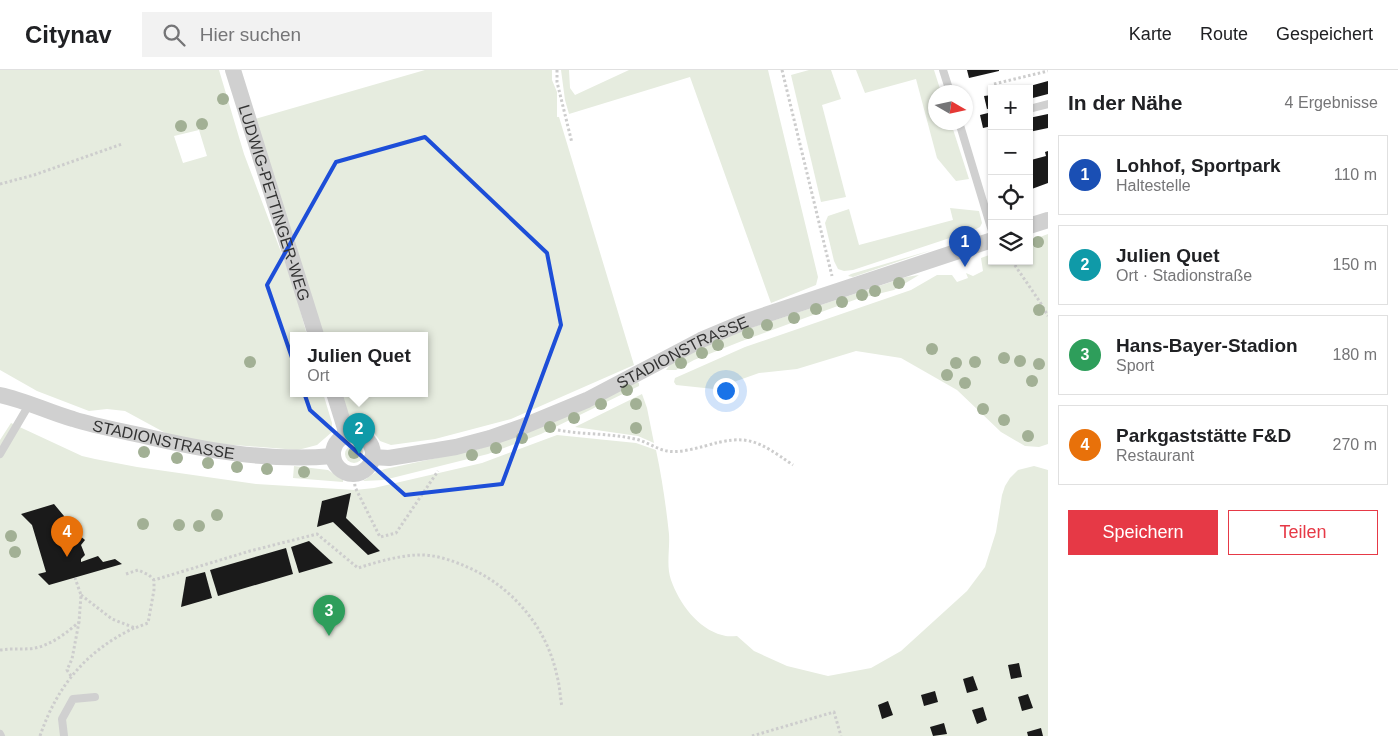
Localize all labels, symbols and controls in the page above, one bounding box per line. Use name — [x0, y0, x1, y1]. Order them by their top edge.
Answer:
search box — [142, 12, 492, 57]
text: Citynav — [25, 21, 112, 48]
icon: search — [160, 21, 188, 49]
text: Hier suchen — [200, 24, 301, 45]
text: Karte — [1129, 24, 1172, 44]
text: Route — [1200, 24, 1248, 44]
text: Gespeichert — [1276, 24, 1373, 44]
north arrow — [928, 85, 973, 130]
map controls — [988, 85, 1033, 265]
button: + — [988, 85, 1033, 130]
text: In der Nähe — [1068, 91, 1182, 114]
text: 4 Ergebnisse — [1285, 94, 1378, 111]
street label: LUDWIG-PETTINGER-WEG — [235, 103, 313, 303]
button: − — [988, 130, 1033, 175]
text: Lohhof, Sportpark — [1116, 155, 1281, 176]
text: 1 — [1081, 166, 1089, 183]
text: 110 m — [1334, 166, 1377, 183]
button: locate — [988, 175, 1033, 220]
text: Haltestelle — [1116, 177, 1191, 194]
button: layers — [988, 220, 1033, 265]
pin: 1 — [949, 226, 981, 267]
text: Julien Quet — [1116, 245, 1219, 266]
text: 2 — [1081, 256, 1089, 273]
text: 150 m — [1333, 256, 1377, 273]
text: Ort · Stadionstraße — [1116, 267, 1252, 284]
street label: STADIONSTRASSE — [614, 313, 751, 392]
popup — [290, 332, 428, 397]
text: Hans-Bayer-Stadion — [1116, 335, 1298, 356]
text: Julien Quet — [307, 345, 411, 366]
text: 3 — [1081, 346, 1089, 363]
text: 180 m — [1333, 346, 1377, 363]
text: Sport — [1116, 357, 1154, 374]
text: Ort — [307, 367, 329, 384]
your location — [713, 378, 739, 404]
pin: 2 — [343, 413, 375, 454]
street label: STADIONSTRASSE — [91, 417, 236, 462]
text: Parkgaststätte F&D — [1116, 425, 1291, 446]
text: 4 — [1081, 436, 1089, 453]
text: 270 m — [1333, 436, 1377, 453]
text: Restaurant — [1116, 447, 1194, 464]
button: Speichern — [1068, 510, 1218, 555]
button: Teilen — [1228, 510, 1378, 555]
pin: 4 — [51, 516, 83, 557]
pin: 3 — [313, 595, 345, 636]

